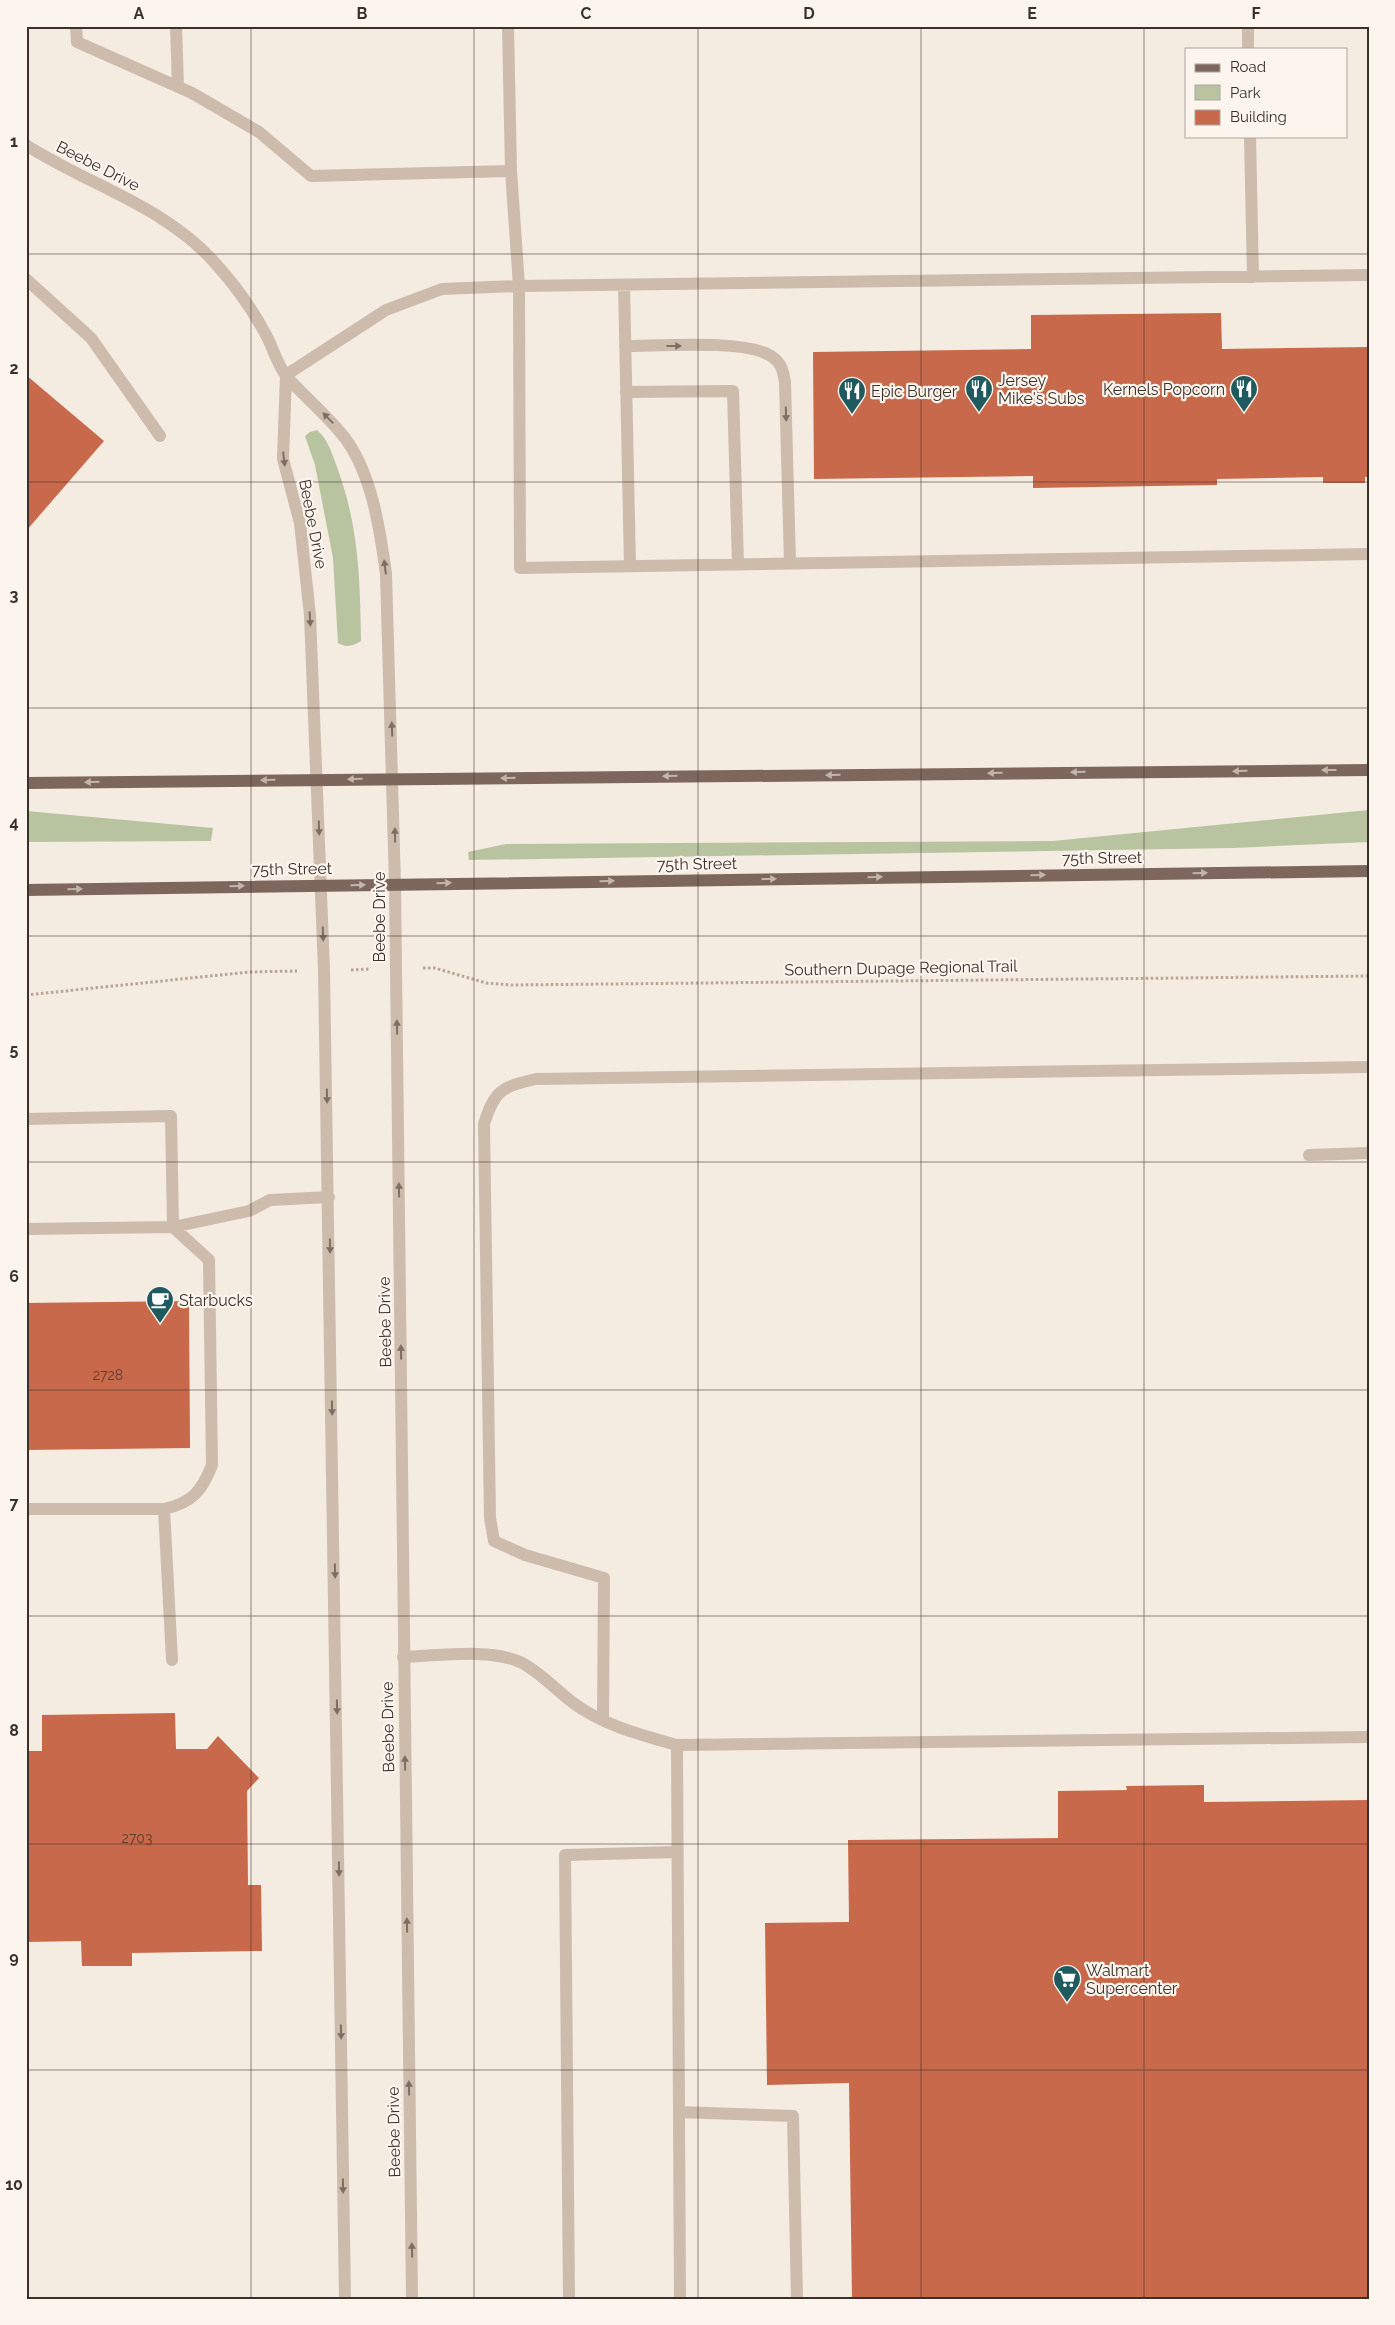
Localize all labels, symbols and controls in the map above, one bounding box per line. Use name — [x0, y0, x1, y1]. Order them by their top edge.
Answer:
text: A — [134, 4, 145, 23]
text: B — [357, 4, 368, 23]
text: C — [581, 4, 592, 23]
text: D — [803, 4, 815, 23]
text: E — [1027, 4, 1037, 23]
text: F — [1251, 4, 1261, 23]
legend — [1185, 48, 1348, 138]
text: Road — [1230, 58, 1266, 76]
text: Park — [1230, 84, 1261, 102]
text: Building — [1230, 108, 1287, 126]
text: 1 — [10, 132, 18, 151]
street label: Beebe Drive — [53, 137, 143, 195]
one-way arrow — [666, 342, 682, 350]
text: 2 — [9, 359, 19, 378]
place label: Jersey Mike's Subs — [998, 371, 1085, 408]
restaurant icon: Jersey Mike's Subs — [964, 374, 994, 413]
restaurant icon: Kernels Popcorn — [1229, 374, 1259, 413]
restaurant icon: Epic Burger — [837, 376, 867, 415]
place label: Kernels Popcorn — [1103, 380, 1225, 399]
place label: Epic Burger — [871, 382, 958, 401]
one-way arrow — [782, 406, 790, 422]
one-way arrow — [322, 413, 334, 425]
one-way arrow — [280, 451, 288, 467]
street label: Beebe Drive — [295, 478, 331, 570]
one-way arrow — [381, 559, 389, 575]
text: 3 — [10, 586, 19, 605]
one-way arrow — [307, 611, 315, 627]
one-way arrow — [387, 721, 395, 737]
one-way arrow — [1321, 766, 1337, 774]
one-way arrow — [1232, 767, 1248, 775]
one-way arrow — [987, 769, 1003, 777]
one-way arrow — [1070, 769, 1086, 777]
one-way arrow — [825, 771, 841, 779]
one-way arrow — [662, 772, 678, 780]
one-way arrow — [500, 774, 516, 782]
one-way arrow — [347, 775, 363, 783]
one-way arrow — [260, 776, 276, 784]
one-way arrow — [83, 778, 99, 786]
text: 4 — [9, 813, 19, 832]
one-way arrow — [315, 820, 323, 836]
one-way arrow — [390, 827, 398, 843]
street label: 75th Street — [1062, 848, 1143, 868]
street label: 75th Street — [657, 854, 738, 874]
street label: 75th Street — [252, 859, 333, 879]
one-way arrow — [1193, 869, 1209, 877]
one-way arrow — [1030, 871, 1046, 879]
street label: Beebe Drive — [370, 872, 389, 962]
one-way arrow — [868, 873, 884, 881]
one-way arrow — [761, 875, 777, 883]
one-way arrow — [599, 877, 615, 885]
one-way arrow — [436, 879, 452, 887]
one-way arrow — [350, 880, 366, 888]
one-way arrow — [230, 882, 246, 890]
one-way arrow — [67, 885, 83, 893]
one-way arrow — [319, 926, 327, 942]
street label: Southern Dupage Regional Trail — [784, 956, 1018, 980]
one-way arrow — [393, 1019, 401, 1035]
text: 5 — [10, 1040, 19, 1059]
one-way arrow — [323, 1089, 331, 1105]
one-way arrow — [395, 1181, 403, 1197]
one-way arrow — [326, 1238, 334, 1254]
text: 6 — [9, 1267, 19, 1286]
street label: Beebe Drive — [375, 1276, 395, 1368]
cafe icon: Starbucks — [145, 1285, 175, 1324]
place label: Starbucks — [179, 1291, 253, 1310]
one-way arrow — [397, 1344, 405, 1360]
house number: 2728 — [93, 1367, 123, 1383]
one-way arrow — [328, 1401, 336, 1417]
text: 7 — [10, 1494, 19, 1513]
one-way arrow — [331, 1563, 339, 1579]
street label: Beebe Drive — [378, 1681, 398, 1773]
one-way arrow — [333, 1699, 341, 1715]
text: 8 — [9, 1721, 19, 1740]
one-way arrow — [401, 1754, 409, 1770]
house number: 2703 — [122, 1830, 152, 1846]
one-way arrow — [335, 1861, 343, 1877]
one-way arrow — [403, 1917, 411, 1933]
text: 9 — [9, 1948, 19, 1967]
place label: Walmart Supercenter — [1086, 1961, 1178, 1998]
supermarket icon: Walmart Supercenter — [1052, 1964, 1082, 2003]
one-way arrow — [337, 2024, 345, 2040]
one-way arrow — [405, 2079, 413, 2095]
street label: Beebe Drive — [384, 2086, 404, 2178]
text: 10 — [5, 2175, 23, 2194]
one-way arrow — [339, 2179, 347, 2195]
one-way arrow — [407, 2242, 415, 2258]

